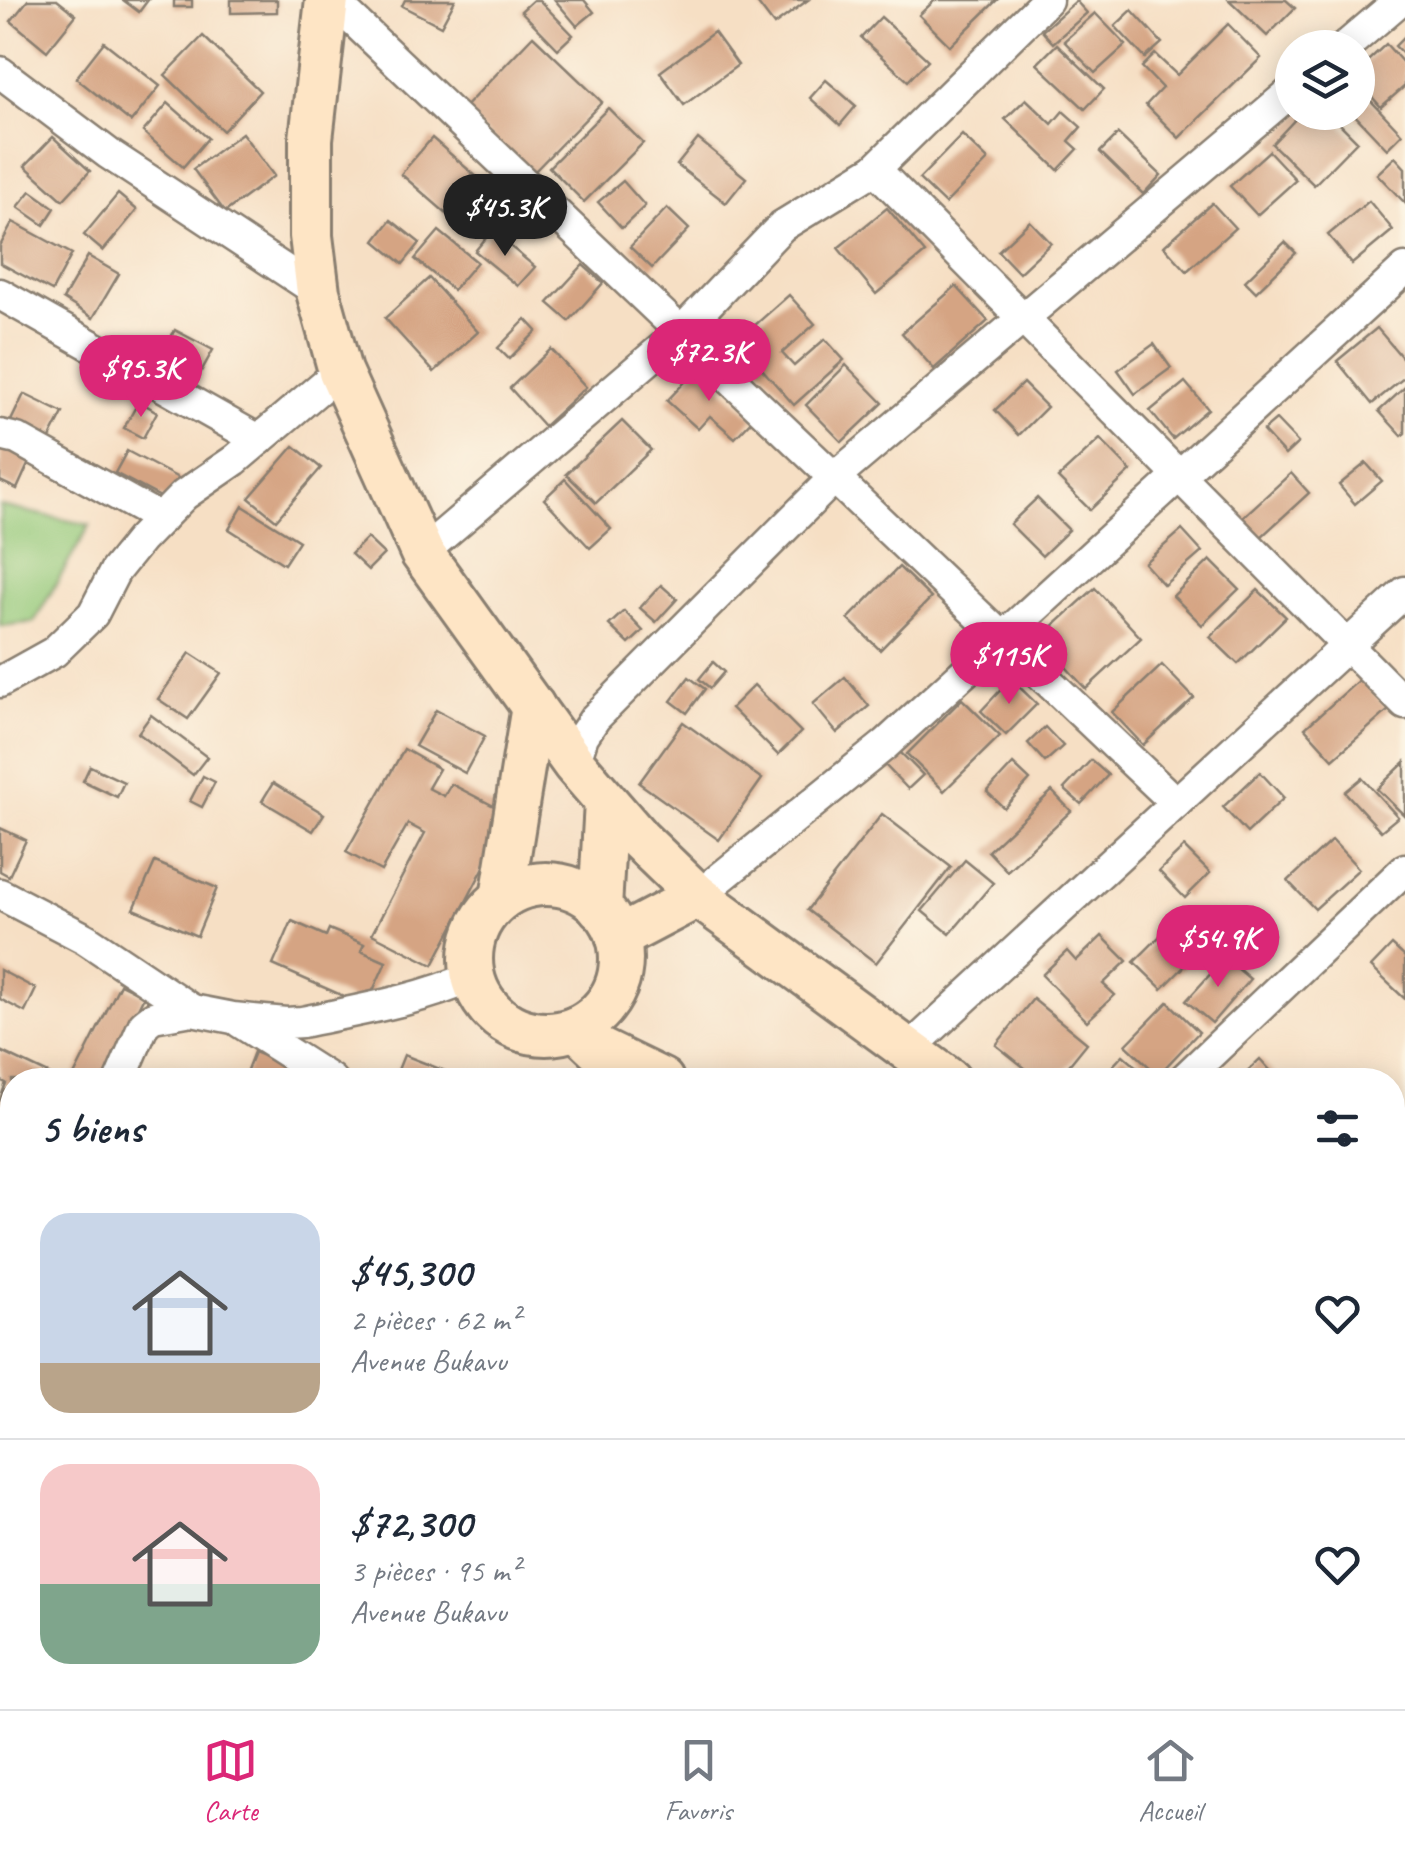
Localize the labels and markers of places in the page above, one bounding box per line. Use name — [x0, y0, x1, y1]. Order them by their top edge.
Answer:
pin: $45.3K — [424, 174, 586, 259]
pin: $72.3K — [628, 319, 790, 404]
pin: $95.3K — [60, 335, 222, 420]
pin: $115K — [939, 622, 1079, 707]
pin: $54.9K — [1137, 905, 1299, 990]

